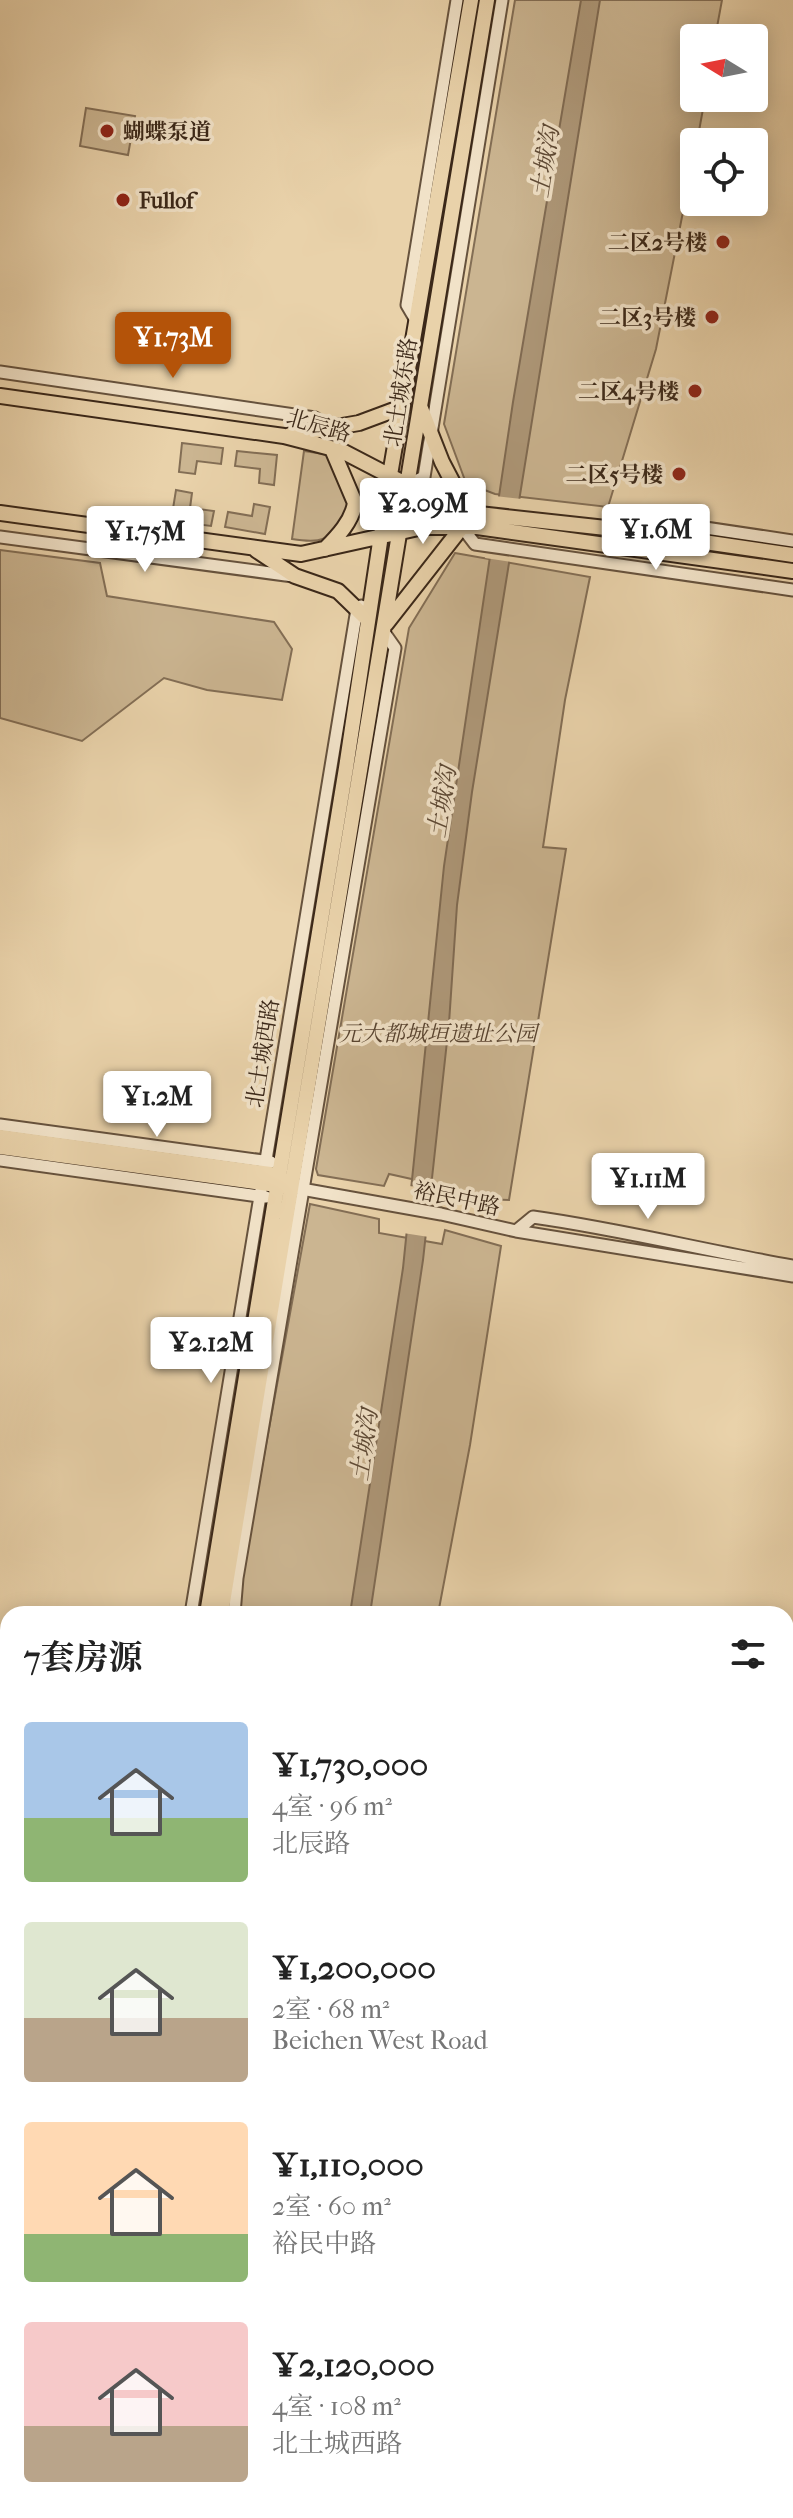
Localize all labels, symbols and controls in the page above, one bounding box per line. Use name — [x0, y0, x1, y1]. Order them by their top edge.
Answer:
north arrow — [680, 24, 768, 112]
map controls — [680, 24, 768, 216]
place label: 蝴蝶泵道 — [123, 119, 211, 145]
water label: 土城沟 — [526, 120, 565, 200]
marker: 蝴蝶泵道 — [98, 122, 116, 140]
button: locate — [680, 128, 768, 216]
place label: Fullof — [138, 188, 198, 214]
marker: Fullof — [114, 191, 132, 209]
place label: 二区2号楼 — [608, 230, 707, 256]
marker: 二区2号楼 — [714, 233, 732, 251]
place label: 二区3号楼 — [599, 305, 696, 331]
marker: 二区3号楼 — [703, 308, 721, 326]
pin: ¥1.73M — [108, 312, 238, 380]
text: ¥1.73M — [133, 322, 213, 353]
street label: 北土城东路 — [380, 336, 422, 449]
place label: 二区4号楼 — [578, 379, 679, 405]
marker: 二区4号楼 — [686, 382, 704, 400]
street label: 北辰路 — [283, 404, 354, 448]
place label: 二区5号楼 — [565, 462, 663, 488]
marker: 二区5号楼 — [670, 465, 688, 483]
pin: ¥2.09M — [358, 478, 488, 546]
text: ¥2.09M — [378, 488, 468, 519]
pin: ¥1.6M — [600, 504, 712, 572]
pin: ¥1.75M — [80, 506, 210, 574]
text: ¥1.6M — [620, 514, 692, 545]
text: ¥1.75M — [105, 516, 185, 547]
water label: 土城沟 — [423, 760, 462, 840]
street label: 北土城西路 — [242, 997, 284, 1110]
park label: 元大都城垣遗址公园 — [339, 1021, 540, 1047]
pin: ¥1.2M — [101, 1071, 213, 1139]
text: ¥1.2M — [121, 1081, 193, 1112]
pin: ¥1.11M — [583, 1153, 713, 1221]
text: ¥1.11M — [610, 1163, 686, 1194]
street label: 裕民中路 — [411, 1177, 503, 1221]
pin: ¥2.12M — [146, 1317, 276, 1385]
text: ¥2.12M — [168, 1327, 254, 1358]
water label: 土城沟 — [345, 1403, 383, 1483]
icon: filters — [726, 1632, 770, 1676]
text: 7套房源 — [24, 1638, 142, 1678]
text: ¥1,730,000 — [272, 1745, 428, 1785]
icon: home — [88, 1754, 184, 1850]
text: 4室 · 96 m² — [272, 1791, 392, 1822]
text: 北辰路 — [272, 1828, 350, 1859]
text: ¥1,200,000 — [272, 1948, 436, 1988]
icon: home — [88, 1954, 184, 2050]
text: 2室 · 68 m² — [272, 1994, 389, 2025]
text: Beichen West Road — [272, 2025, 488, 2056]
text: ¥1,110,000 — [272, 2145, 424, 2185]
icon: home — [88, 2154, 184, 2250]
text: 2室 · 60 m² — [272, 2191, 391, 2222]
text: 裕民中路 — [272, 2228, 376, 2259]
text: ¥2,120,000 — [272, 2345, 435, 2385]
icon: home — [88, 2354, 184, 2450]
text: 4室 · 108 m² — [272, 2391, 401, 2422]
text: 北土城西路 — [272, 2428, 402, 2459]

